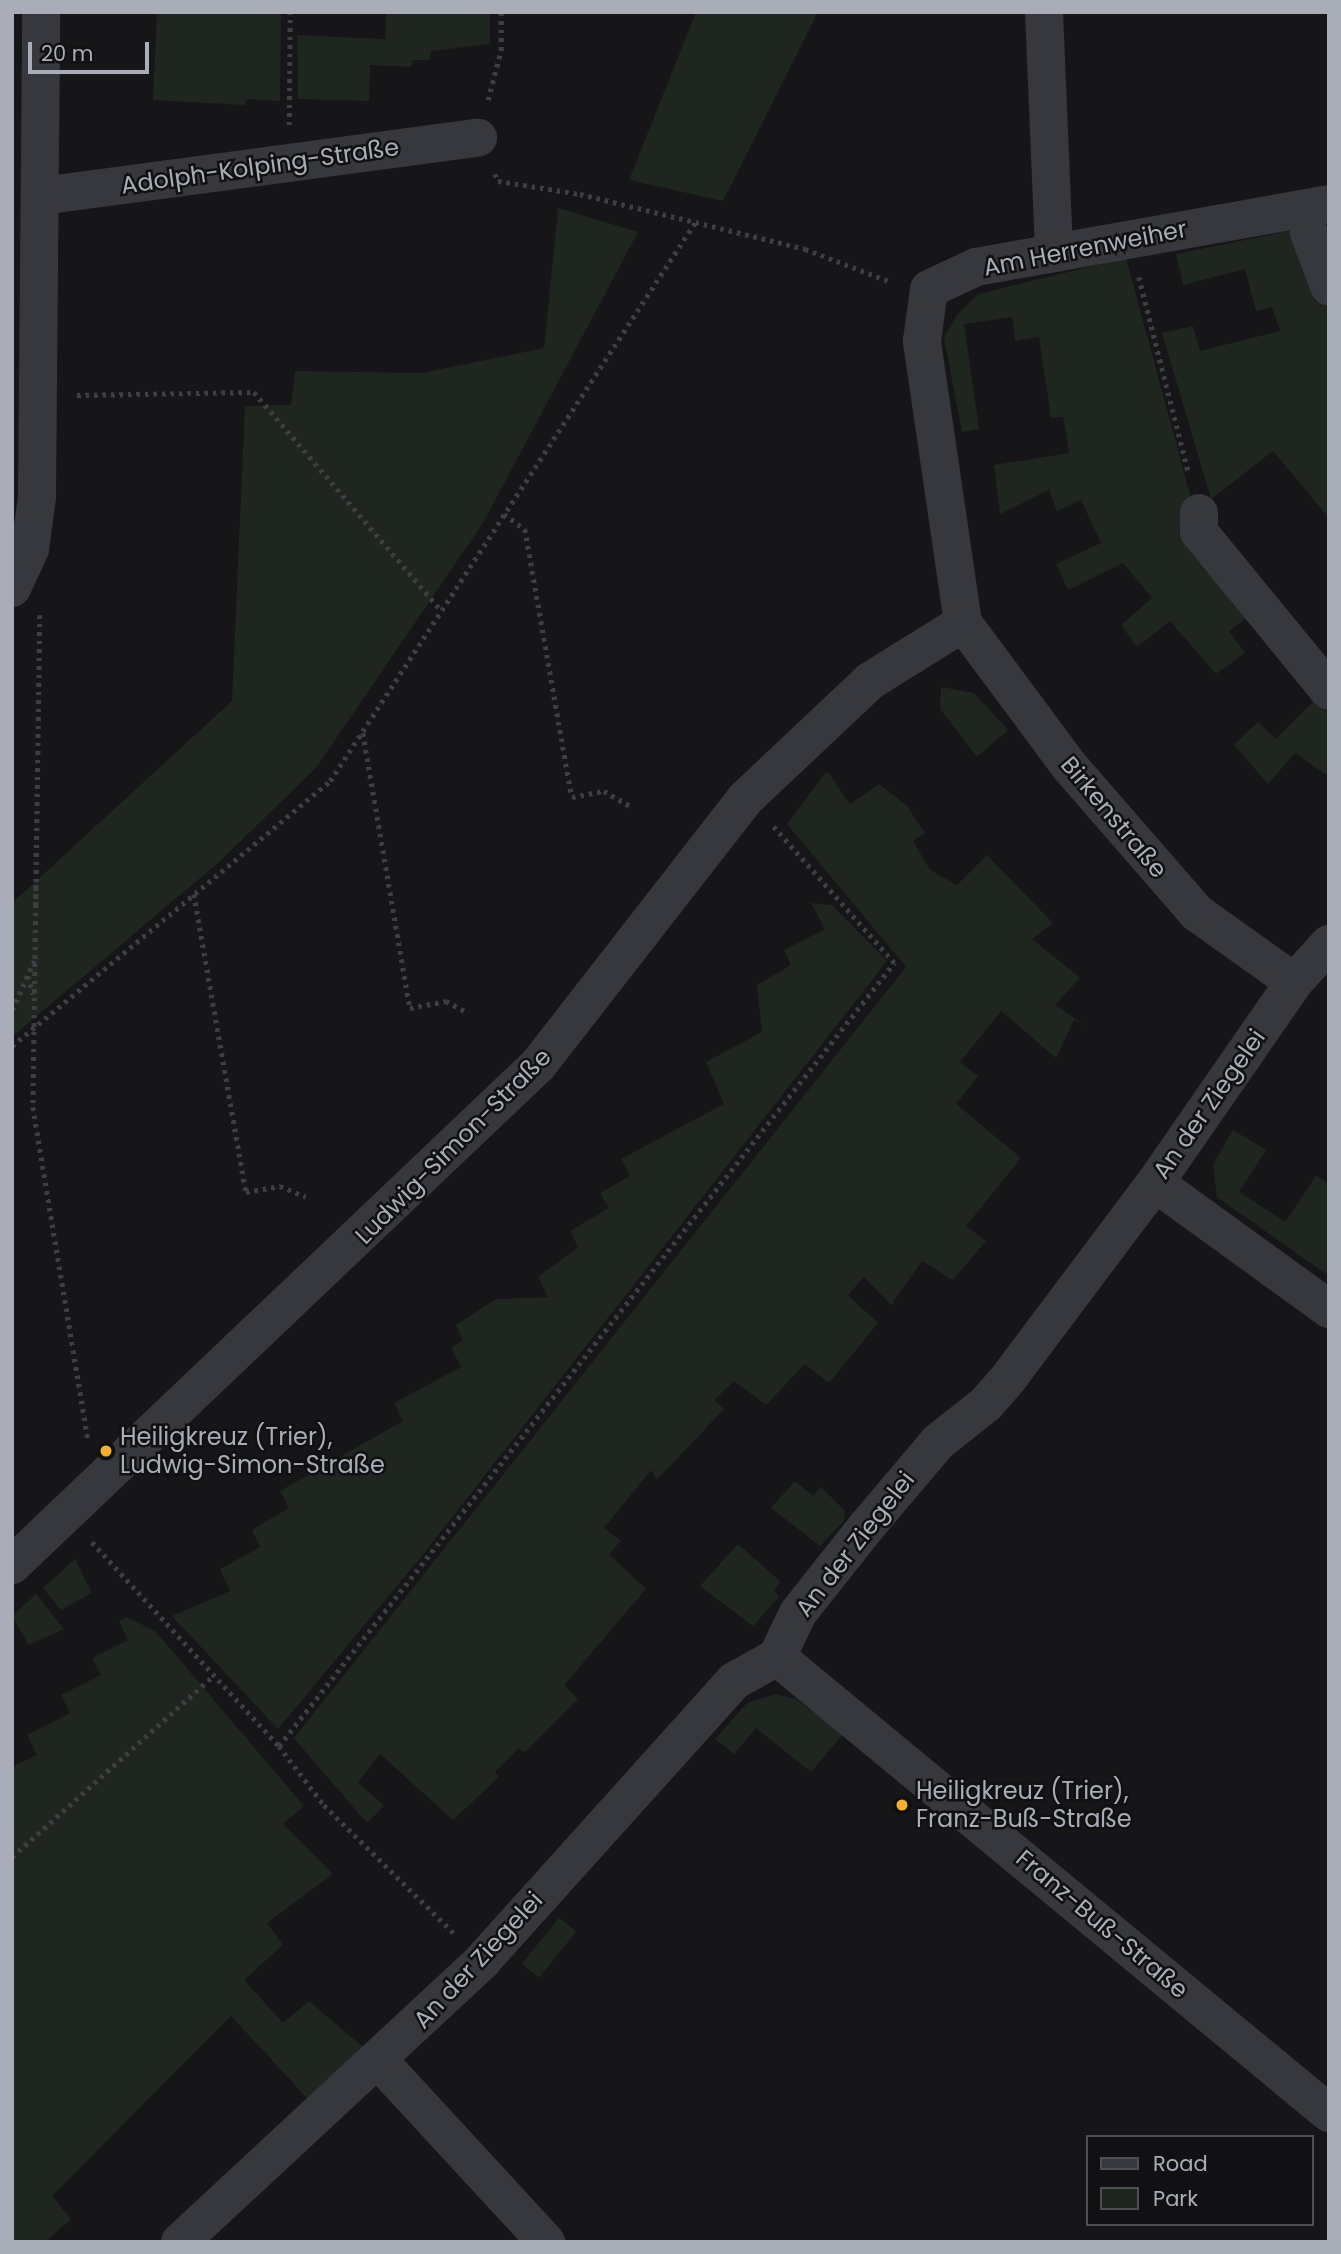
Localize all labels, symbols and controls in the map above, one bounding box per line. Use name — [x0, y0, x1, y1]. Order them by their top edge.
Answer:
scale bar — [32, 28, 152, 72]
text: 20 m — [41, 39, 94, 68]
street label: Adolph-Kolping-Straße — [119, 132, 401, 200]
street label: Am Herrenweiher — [981, 214, 1189, 282]
street label: Birkenstraße — [1055, 750, 1173, 884]
street label: An der Ziegelei — [1147, 1024, 1271, 1184]
street label: Ludwig-Simon-Straße — [349, 1042, 557, 1250]
place label: Heiligkreuz (Trier), Ludwig-Simon-Straße — [120, 1423, 385, 1479]
marker: Heiligkreuz (Trier), Ludwig-Simon-Straße — [98, 1443, 114, 1459]
street label: An der Ziegelei — [789, 1466, 921, 1622]
place label: Heiligkreuz (Trier), Franz-Buß-Straße — [916, 1777, 1132, 1833]
marker: Heiligkreuz (Trier), Franz-Buß-Straße — [894, 1797, 910, 1813]
street label: Franz-Buß-Straße — [1010, 1844, 1194, 2004]
street label: An der Ziegelei — [407, 1886, 549, 2034]
legend — [1086, 2135, 1313, 2226]
text: Road — [1153, 2149, 1208, 2178]
text: Park — [1153, 2184, 1198, 2213]

